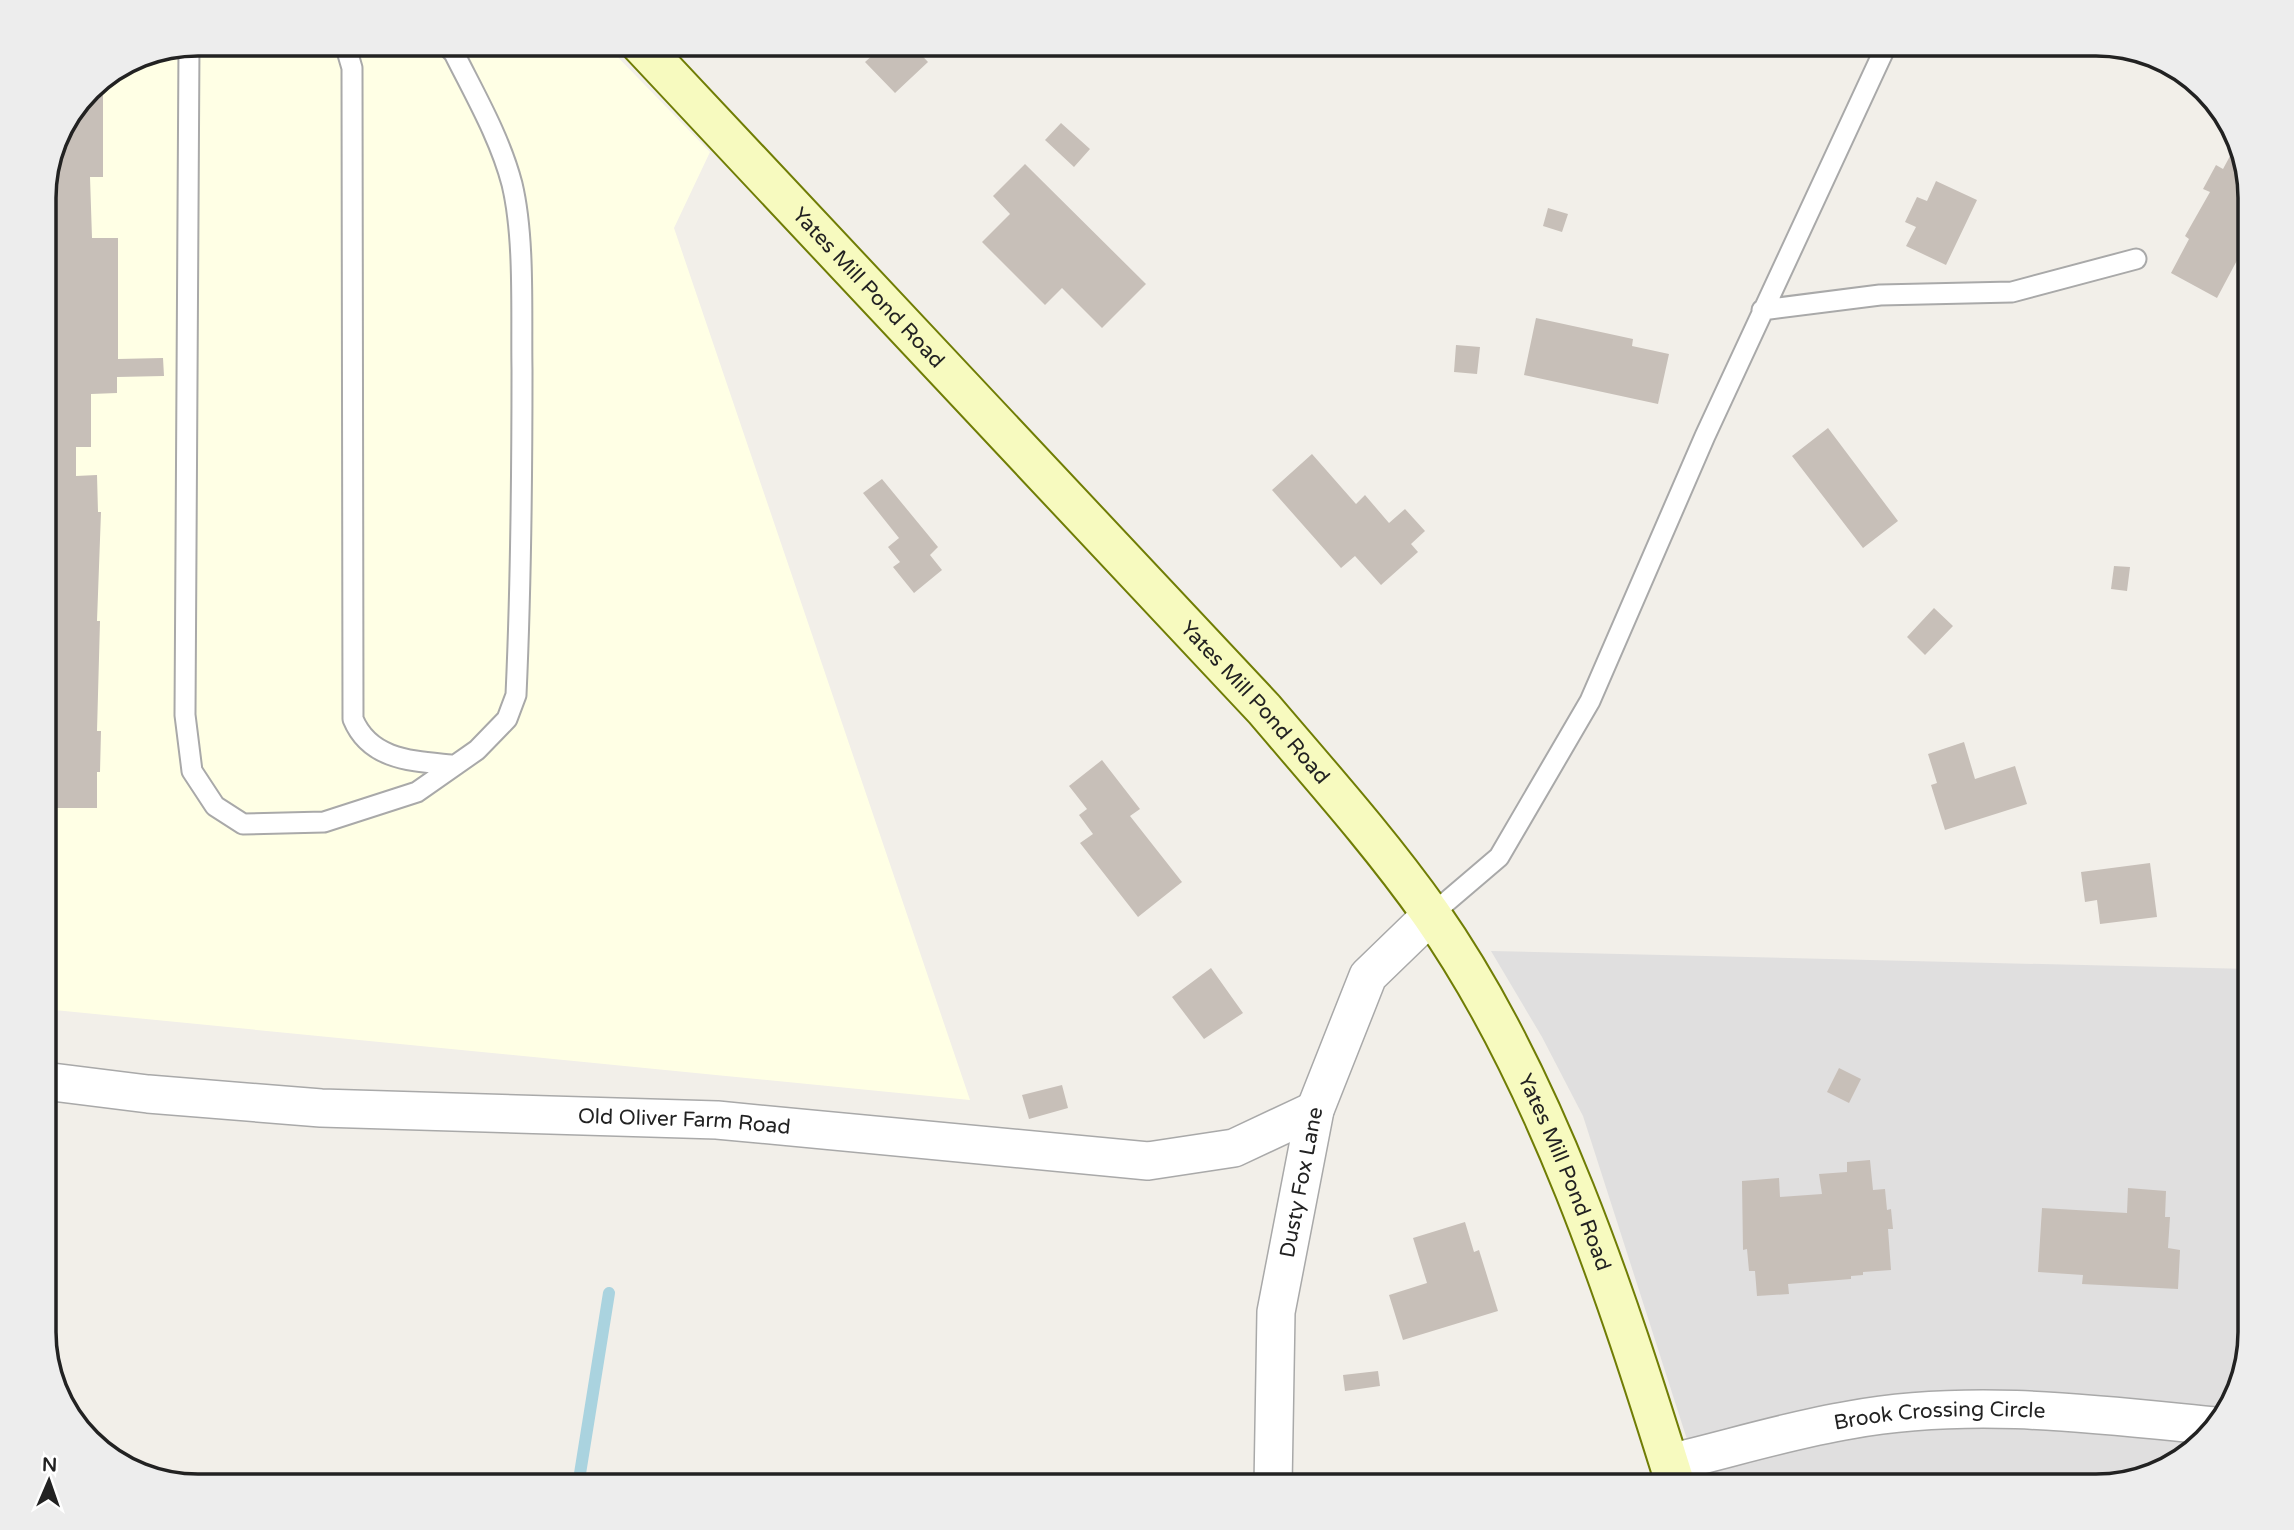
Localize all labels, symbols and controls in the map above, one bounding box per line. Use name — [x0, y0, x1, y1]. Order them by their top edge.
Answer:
street label: Yates Mill Pond Road — [787, 202, 949, 373]
street label: Yates Mill Pond Road — [1175, 616, 1335, 789]
street label: Yates Mill Pond Road — [1512, 1070, 1616, 1274]
street label: Old Oliver Farm Road — [578, 1104, 792, 1140]
street label: Dusty Fox Lane — [1275, 1105, 1328, 1260]
street label: Brook Crossing Circle — [1832, 1397, 2046, 1436]
north arrow — [14, 1446, 84, 1516]
text: N — [42, 1454, 58, 1476]

